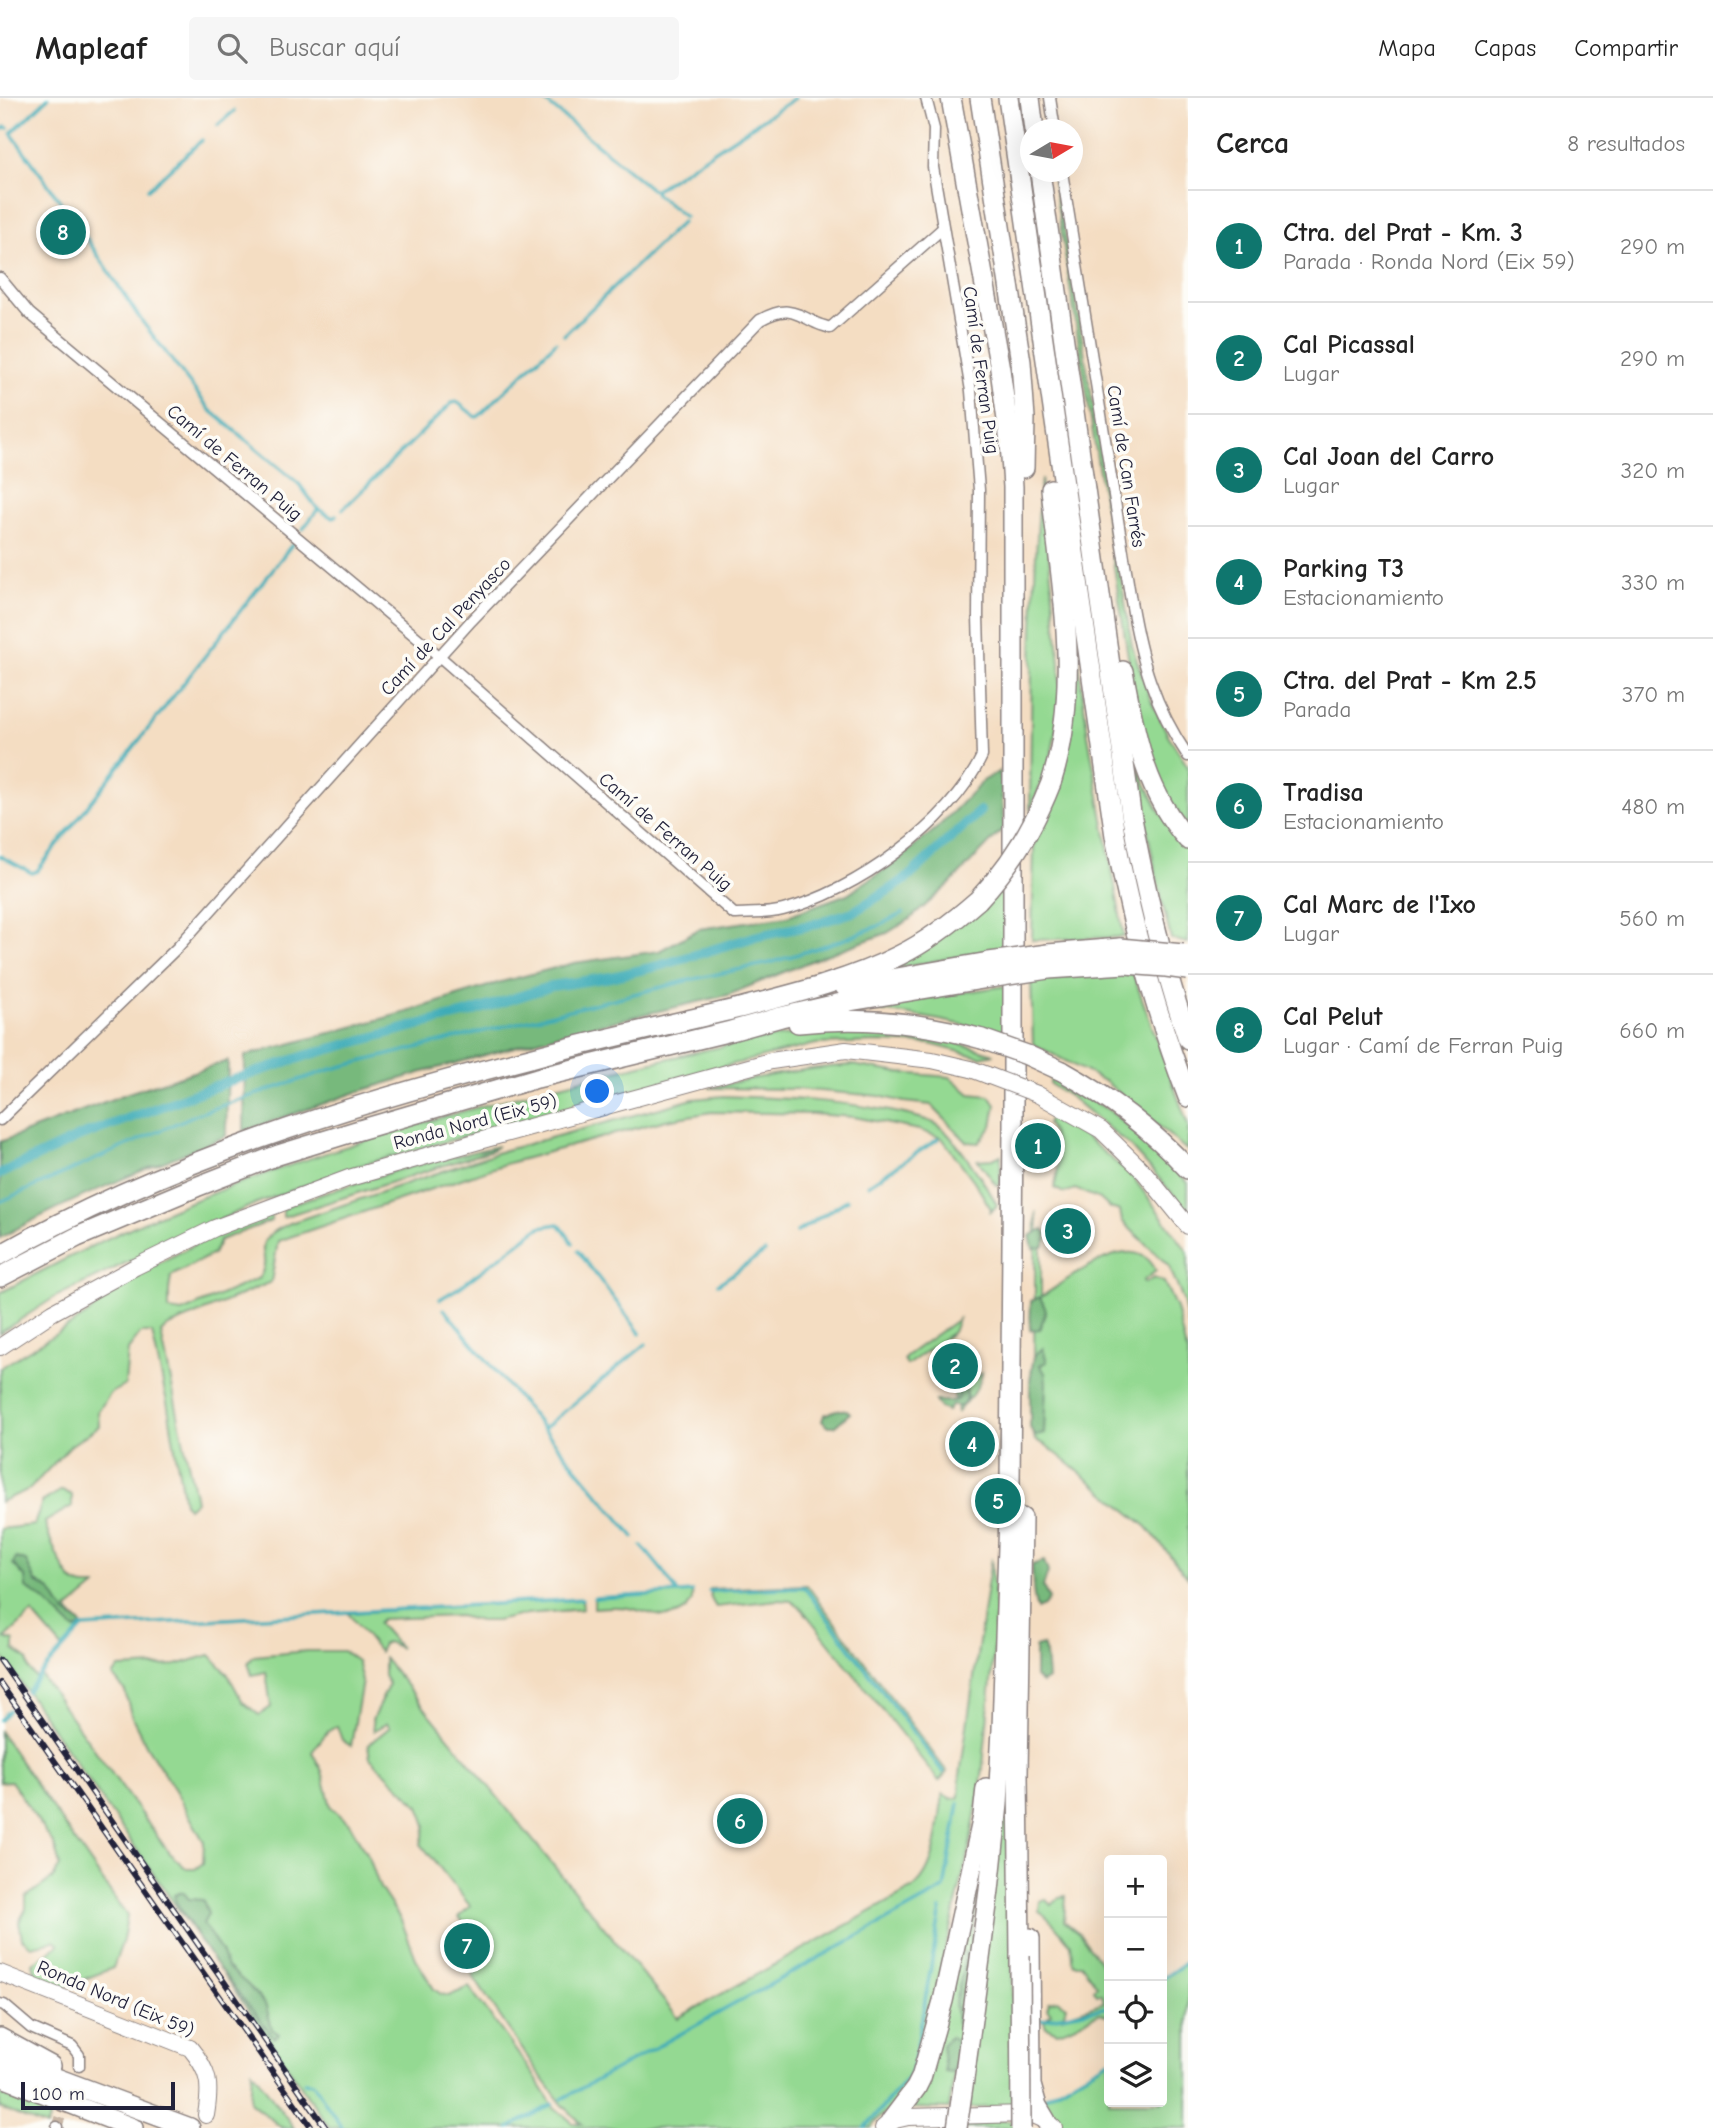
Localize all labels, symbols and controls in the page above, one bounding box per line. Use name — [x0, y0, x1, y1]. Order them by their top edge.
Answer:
search box — [189, 17, 679, 80]
text: Mapleaf — [35, 29, 147, 67]
icon: search — [213, 29, 251, 67]
text: Buscar aquí — [269, 33, 400, 63]
text: Mapa — [1378, 34, 1436, 62]
text: Capas — [1474, 34, 1536, 62]
text: Compartir — [1574, 34, 1678, 62]
north arrow — [1020, 119, 1083, 182]
text: Cerca — [1216, 126, 1289, 161]
text: 8 resultados — [1567, 130, 1685, 157]
pin: 8 — [40, 206, 86, 258]
text: Ctra. del Prat - Km. 3 — [1283, 218, 1523, 248]
text: 1 — [1234, 233, 1244, 260]
text: 290 m — [1620, 233, 1685, 260]
text: Parada · Ronda Nord (Eix 59) — [1283, 248, 1575, 275]
street label: Camí de Ferran Puig — [958, 285, 1004, 456]
text: Cal Picassal — [1283, 330, 1415, 360]
text: 2 — [1233, 345, 1245, 372]
text: 290 m — [1620, 345, 1685, 372]
text: Lugar — [1283, 360, 1339, 387]
street label: Camí de Can Farrés — [1102, 384, 1150, 549]
street label: Camí de Ferran Puig — [162, 400, 306, 526]
text: Cal Joan del Carro — [1283, 442, 1494, 472]
text: 3 — [1233, 457, 1245, 484]
text: 320 m — [1621, 457, 1685, 484]
text: Lugar — [1283, 472, 1339, 499]
street label: Camí de Cal Penyasco — [376, 553, 515, 700]
text: Parking T3 — [1283, 554, 1404, 584]
text: 4 — [1234, 569, 1244, 596]
text: 330 m — [1621, 569, 1685, 596]
text: Estacionamiento — [1283, 584, 1444, 611]
text: Ctra. del Prat - Km 2.5 — [1283, 666, 1537, 696]
text: 5 — [1233, 681, 1245, 708]
text: 370 m — [1622, 681, 1685, 708]
text: Parada — [1283, 696, 1351, 723]
street label: Camí de Ferran Puig — [594, 768, 736, 896]
text: Tradisa — [1283, 778, 1364, 808]
text: 6 — [1233, 793, 1245, 820]
text: 480 m — [1621, 793, 1685, 820]
text: Estacionamiento — [1283, 808, 1444, 835]
text: Cal Marc de l'Ixo — [1283, 890, 1476, 920]
text: 7 — [1234, 905, 1244, 932]
text: 560 m — [1619, 905, 1685, 932]
text: Lugar — [1283, 920, 1339, 947]
text: Cal Pelut — [1283, 1002, 1383, 1032]
text: 8 — [1233, 1017, 1245, 1044]
text: 660 m — [1619, 1017, 1685, 1044]
text: Lugar · Camí de Ferran Puig — [1283, 1032, 1564, 1059]
your location — [580, 1074, 614, 1108]
street label: Ronda Nord (Eix 59) — [391, 1090, 559, 1154]
pin: 1 — [1015, 1120, 1061, 1172]
pin: 3 — [1045, 1205, 1091, 1257]
pin: 2 — [932, 1340, 978, 1392]
pin: 4 — [949, 1418, 995, 1470]
pin: 5 — [975, 1475, 1021, 1527]
pin: 6 — [717, 1795, 763, 1847]
map controls — [1104, 1855, 1167, 2107]
button: + — [1104, 1855, 1167, 1918]
button: − — [1104, 1918, 1167, 1981]
pin: 7 — [444, 1920, 490, 1972]
street label: Ronda Nord (Eix 59) — [34, 1956, 197, 2042]
button: locate — [1104, 1981, 1167, 2044]
button: layers — [1104, 2044, 1167, 2107]
scale bar — [21, 2079, 175, 2111]
text: 100 m — [32, 2083, 85, 2105]

